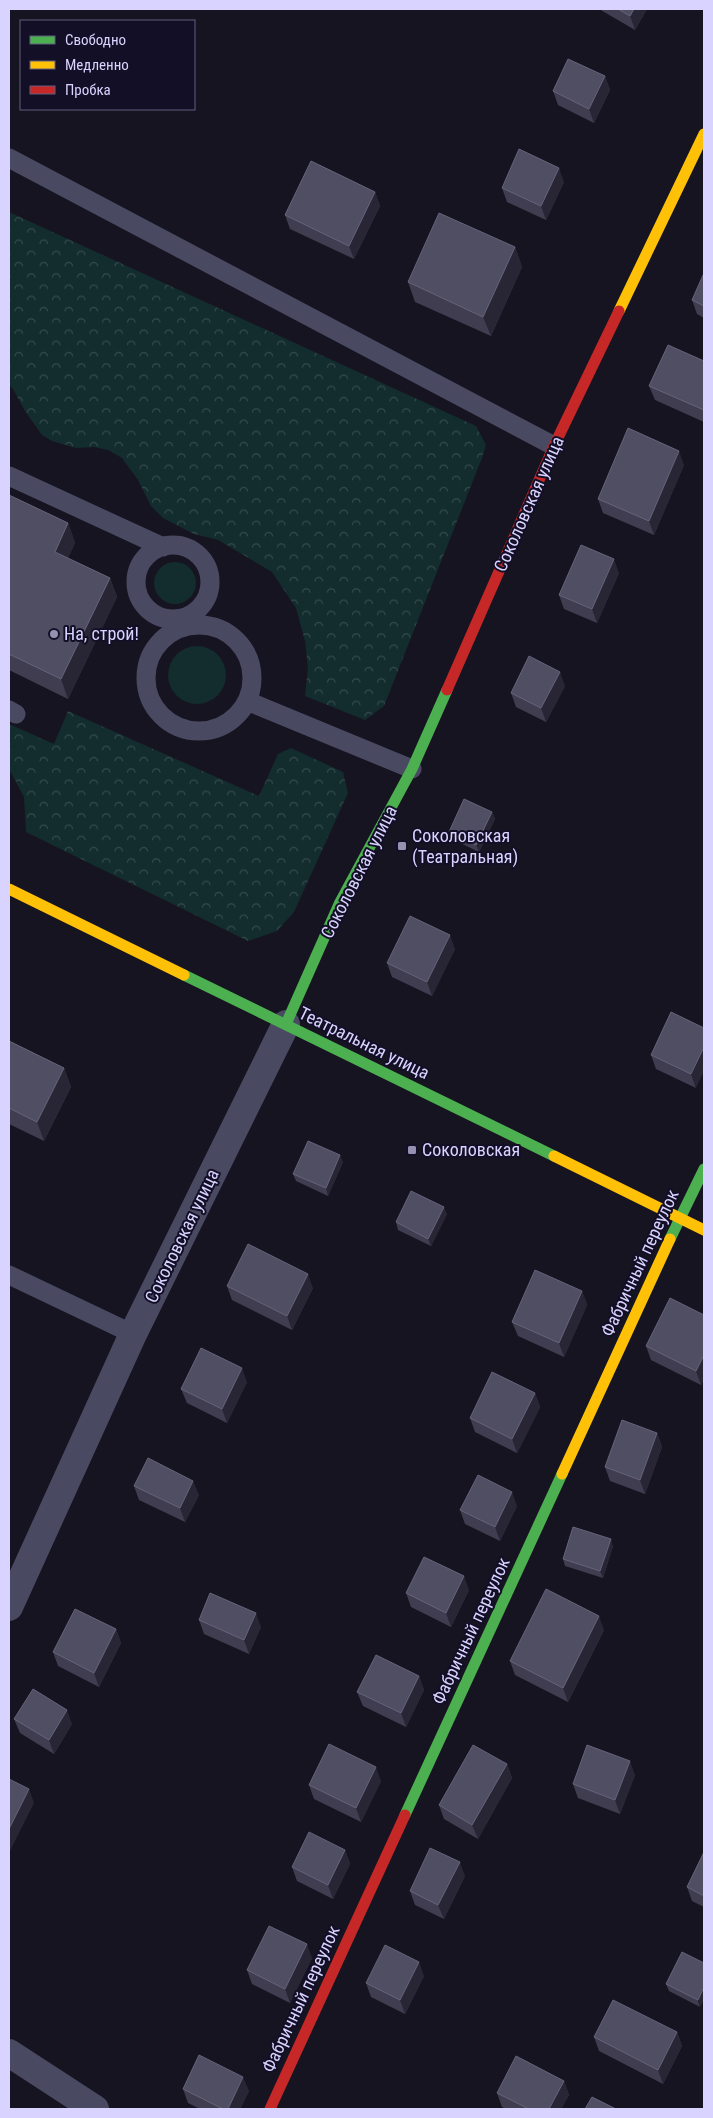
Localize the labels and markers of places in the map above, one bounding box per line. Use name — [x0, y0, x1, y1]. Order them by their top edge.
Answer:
place label: На, строй! — [64, 623, 139, 644]
marker: На, строй! — [48, 628, 60, 640]
place label: Соколовская (Театральная) — [412, 825, 518, 868]
marker: Соколовская (Театральная) — [396, 840, 408, 852]
place label: Соколовская — [422, 1139, 520, 1160]
marker: Соколовская — [406, 1144, 418, 1156]

